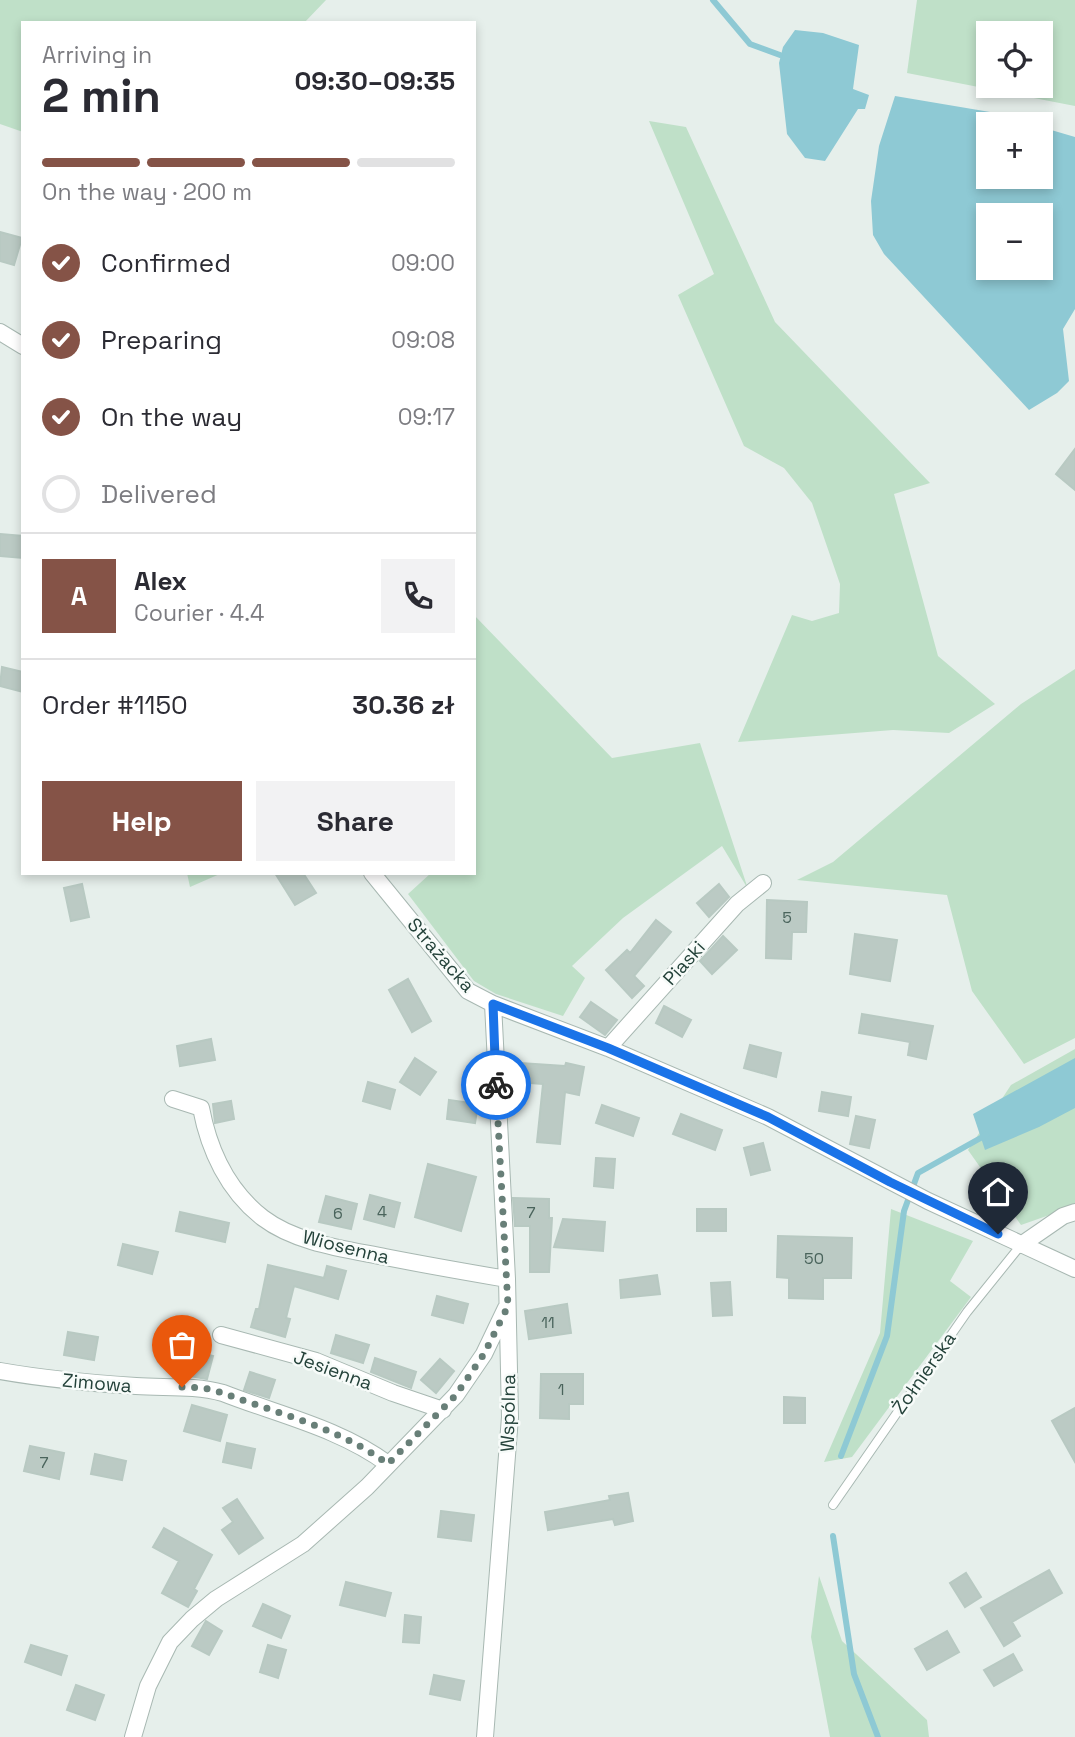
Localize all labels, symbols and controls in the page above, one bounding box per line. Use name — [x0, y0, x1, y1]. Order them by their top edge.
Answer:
map controls — [976, 21, 1053, 280]
button: locate — [976, 21, 1053, 98]
text: Arriving in — [42, 40, 152, 70]
text: 09:30–09:35 — [294, 64, 455, 98]
text: 2 min — [42, 67, 161, 125]
button: + — [976, 112, 1053, 189]
text: On the way · 200 m — [42, 177, 252, 207]
button: − — [976, 203, 1053, 280]
icon: check — [42, 244, 80, 282]
text: Confirmed — [101, 246, 231, 280]
text: 09:00 — [391, 248, 455, 278]
icon: check — [42, 321, 80, 359]
text: Preparing — [101, 323, 222, 357]
text: 09:08 — [391, 325, 455, 355]
icon: check — [42, 398, 80, 436]
text: On the way — [101, 400, 242, 434]
text: 09:17 — [398, 402, 455, 432]
text: Delivered — [101, 477, 217, 511]
button: phone — [381, 559, 455, 633]
text: Alex — [134, 564, 187, 598]
text: A — [71, 579, 87, 613]
text: Courier · 4.4 — [134, 598, 264, 628]
text: Order #1150 — [42, 688, 188, 722]
text: 30.36 zł — [352, 688, 455, 722]
button: Help — [42, 781, 242, 861]
button: Share — [256, 781, 455, 861]
house number: 5 — [782, 907, 792, 928]
street label: Strażacka — [402, 912, 480, 998]
street label: Piaski — [657, 935, 711, 991]
courier — [461, 1050, 531, 1120]
icon: bike — [477, 1066, 515, 1104]
pin — [968, 1162, 1028, 1234]
icon: home — [979, 1173, 1017, 1211]
house number: 4 — [377, 1201, 387, 1222]
house number: 7 — [526, 1202, 536, 1223]
house number: 6 — [333, 1203, 343, 1224]
street label: Wiosenna — [300, 1224, 392, 1270]
house number: 50 — [804, 1248, 824, 1269]
house number: 11 — [541, 1312, 555, 1333]
pin — [152, 1315, 212, 1387]
icon: bag — [163, 1326, 201, 1364]
street label: Żołnierska — [887, 1327, 961, 1419]
street label: Jesienna — [290, 1344, 376, 1396]
street label: Zimowa — [61, 1368, 133, 1398]
street label: Wspólna — [495, 1374, 521, 1452]
house number: 1 — [558, 1379, 564, 1400]
house number: 7 — [39, 1452, 49, 1473]

